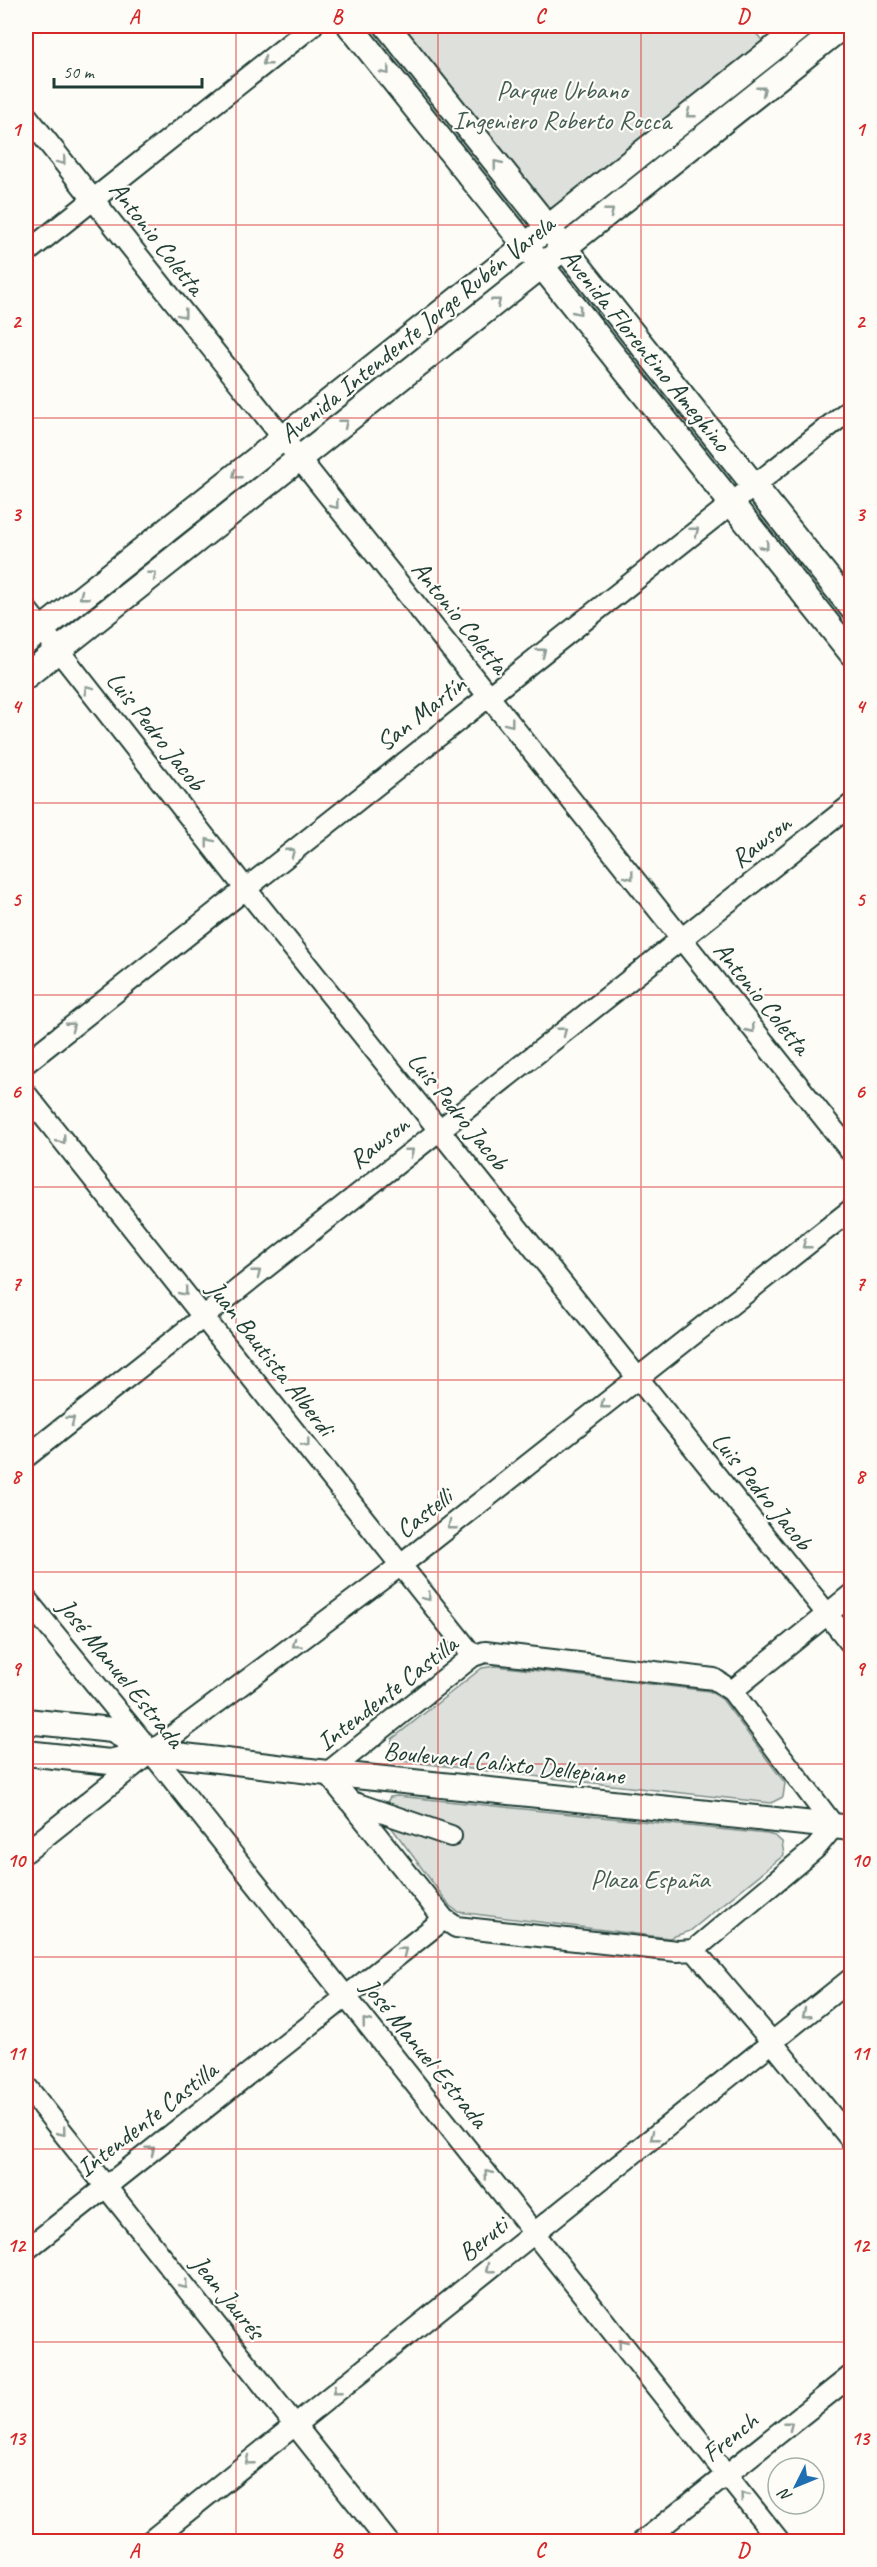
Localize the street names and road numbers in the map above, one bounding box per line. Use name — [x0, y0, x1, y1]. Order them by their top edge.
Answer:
street label: Antonio Coletta — [102, 174, 213, 304]
street label: Avenida Intendente Jorge Rubén Varela — [273, 206, 563, 450]
street label: Avenida Florentino Ameghino — [554, 241, 739, 460]
street label: Antonio Coletta — [404, 554, 517, 682]
street label: Luis Pedro Jacob — [99, 664, 214, 799]
street label: San Martín — [369, 667, 474, 758]
street label: Rawson — [724, 806, 799, 875]
street label: Antonio Coletta — [706, 935, 819, 1063]
street label: Luis Pedro Jacob — [400, 1045, 517, 1178]
street label: Rawson — [342, 1107, 417, 1176]
street label: Juan Bautista Alberdi — [199, 1272, 344, 1445]
street label: Luis Pedro Jacob — [704, 1425, 821, 1558]
street label: Castelli — [389, 1479, 462, 1545]
street label: José Manuel Estrada — [49, 1590, 193, 1756]
street label: Intendente Castilla — [310, 1626, 466, 1758]
street label: Boulevard Calixto Dellepiane — [382, 1734, 628, 1792]
street label: José Manuel Estrada — [353, 1970, 497, 2136]
street label: Intendente Castilla — [70, 2052, 226, 2184]
street label: Beruti — [451, 2207, 517, 2269]
street label: Jean Jaurés — [183, 2246, 273, 2348]
street label: French — [695, 2403, 766, 2470]

